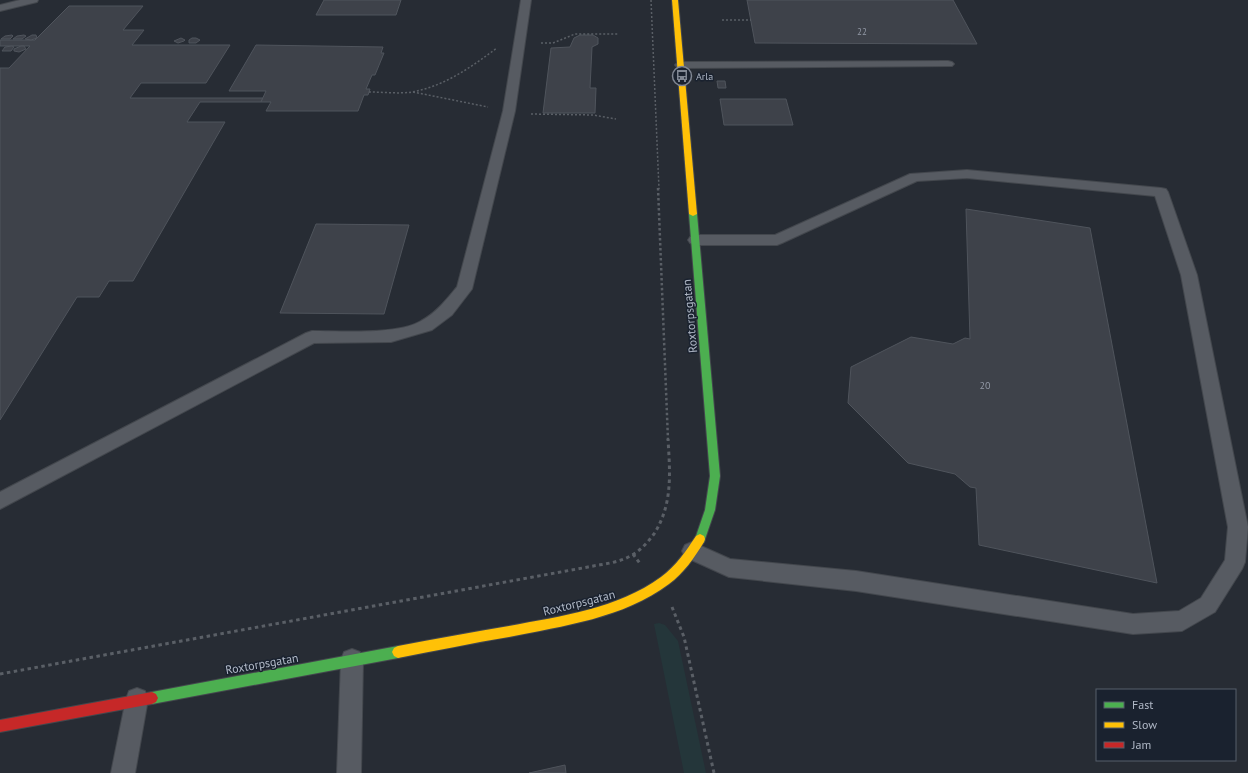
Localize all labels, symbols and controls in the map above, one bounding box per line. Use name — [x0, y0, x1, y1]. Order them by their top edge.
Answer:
house number: 22 — [857, 26, 867, 37]
bus stop icon: Arla — [671, 65, 693, 87]
place label: Arla — [696, 70, 713, 83]
street label: Roxtorpsgatan — [679, 279, 700, 353]
house number: 20 — [980, 379, 991, 392]
street label: Roxtorpsgatan — [541, 586, 617, 619]
street label: Roxtorpsgatan — [224, 650, 300, 677]
legend — [1096, 689, 1236, 761]
text: Fast — [1132, 697, 1153, 712]
text: Slow — [1132, 717, 1157, 732]
text: Jam — [1131, 737, 1151, 752]

